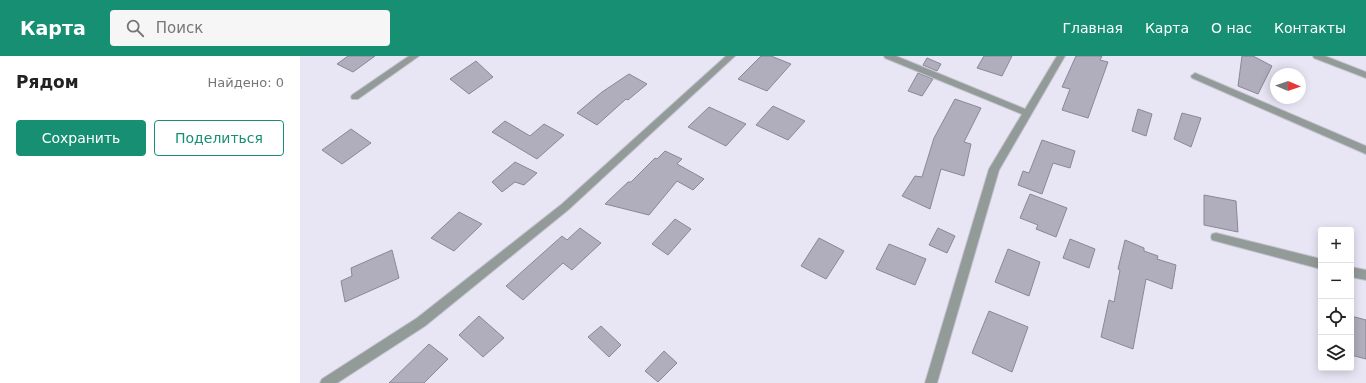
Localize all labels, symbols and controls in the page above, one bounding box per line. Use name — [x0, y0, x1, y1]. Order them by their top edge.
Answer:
search box — [110, 10, 390, 46]
text: Карта — [20, 17, 86, 39]
icon: search — [124, 17, 146, 39]
text: Поиск — [156, 19, 203, 37]
text: Главная — [1062, 20, 1123, 36]
text: Карта — [1145, 20, 1189, 36]
text: О нас — [1211, 20, 1252, 36]
text: Контакты — [1274, 20, 1346, 36]
north arrow — [1270, 68, 1306, 104]
text: Рядом — [16, 72, 79, 92]
text: Найдено: 0 — [208, 75, 284, 90]
button: Сохранить — [16, 120, 146, 156]
button: Поделиться — [154, 120, 284, 156]
map controls — [1318, 227, 1354, 371]
button: + — [1318, 227, 1354, 263]
button: − — [1318, 263, 1354, 299]
button: locate — [1318, 299, 1354, 335]
button: layers — [1318, 335, 1354, 371]

